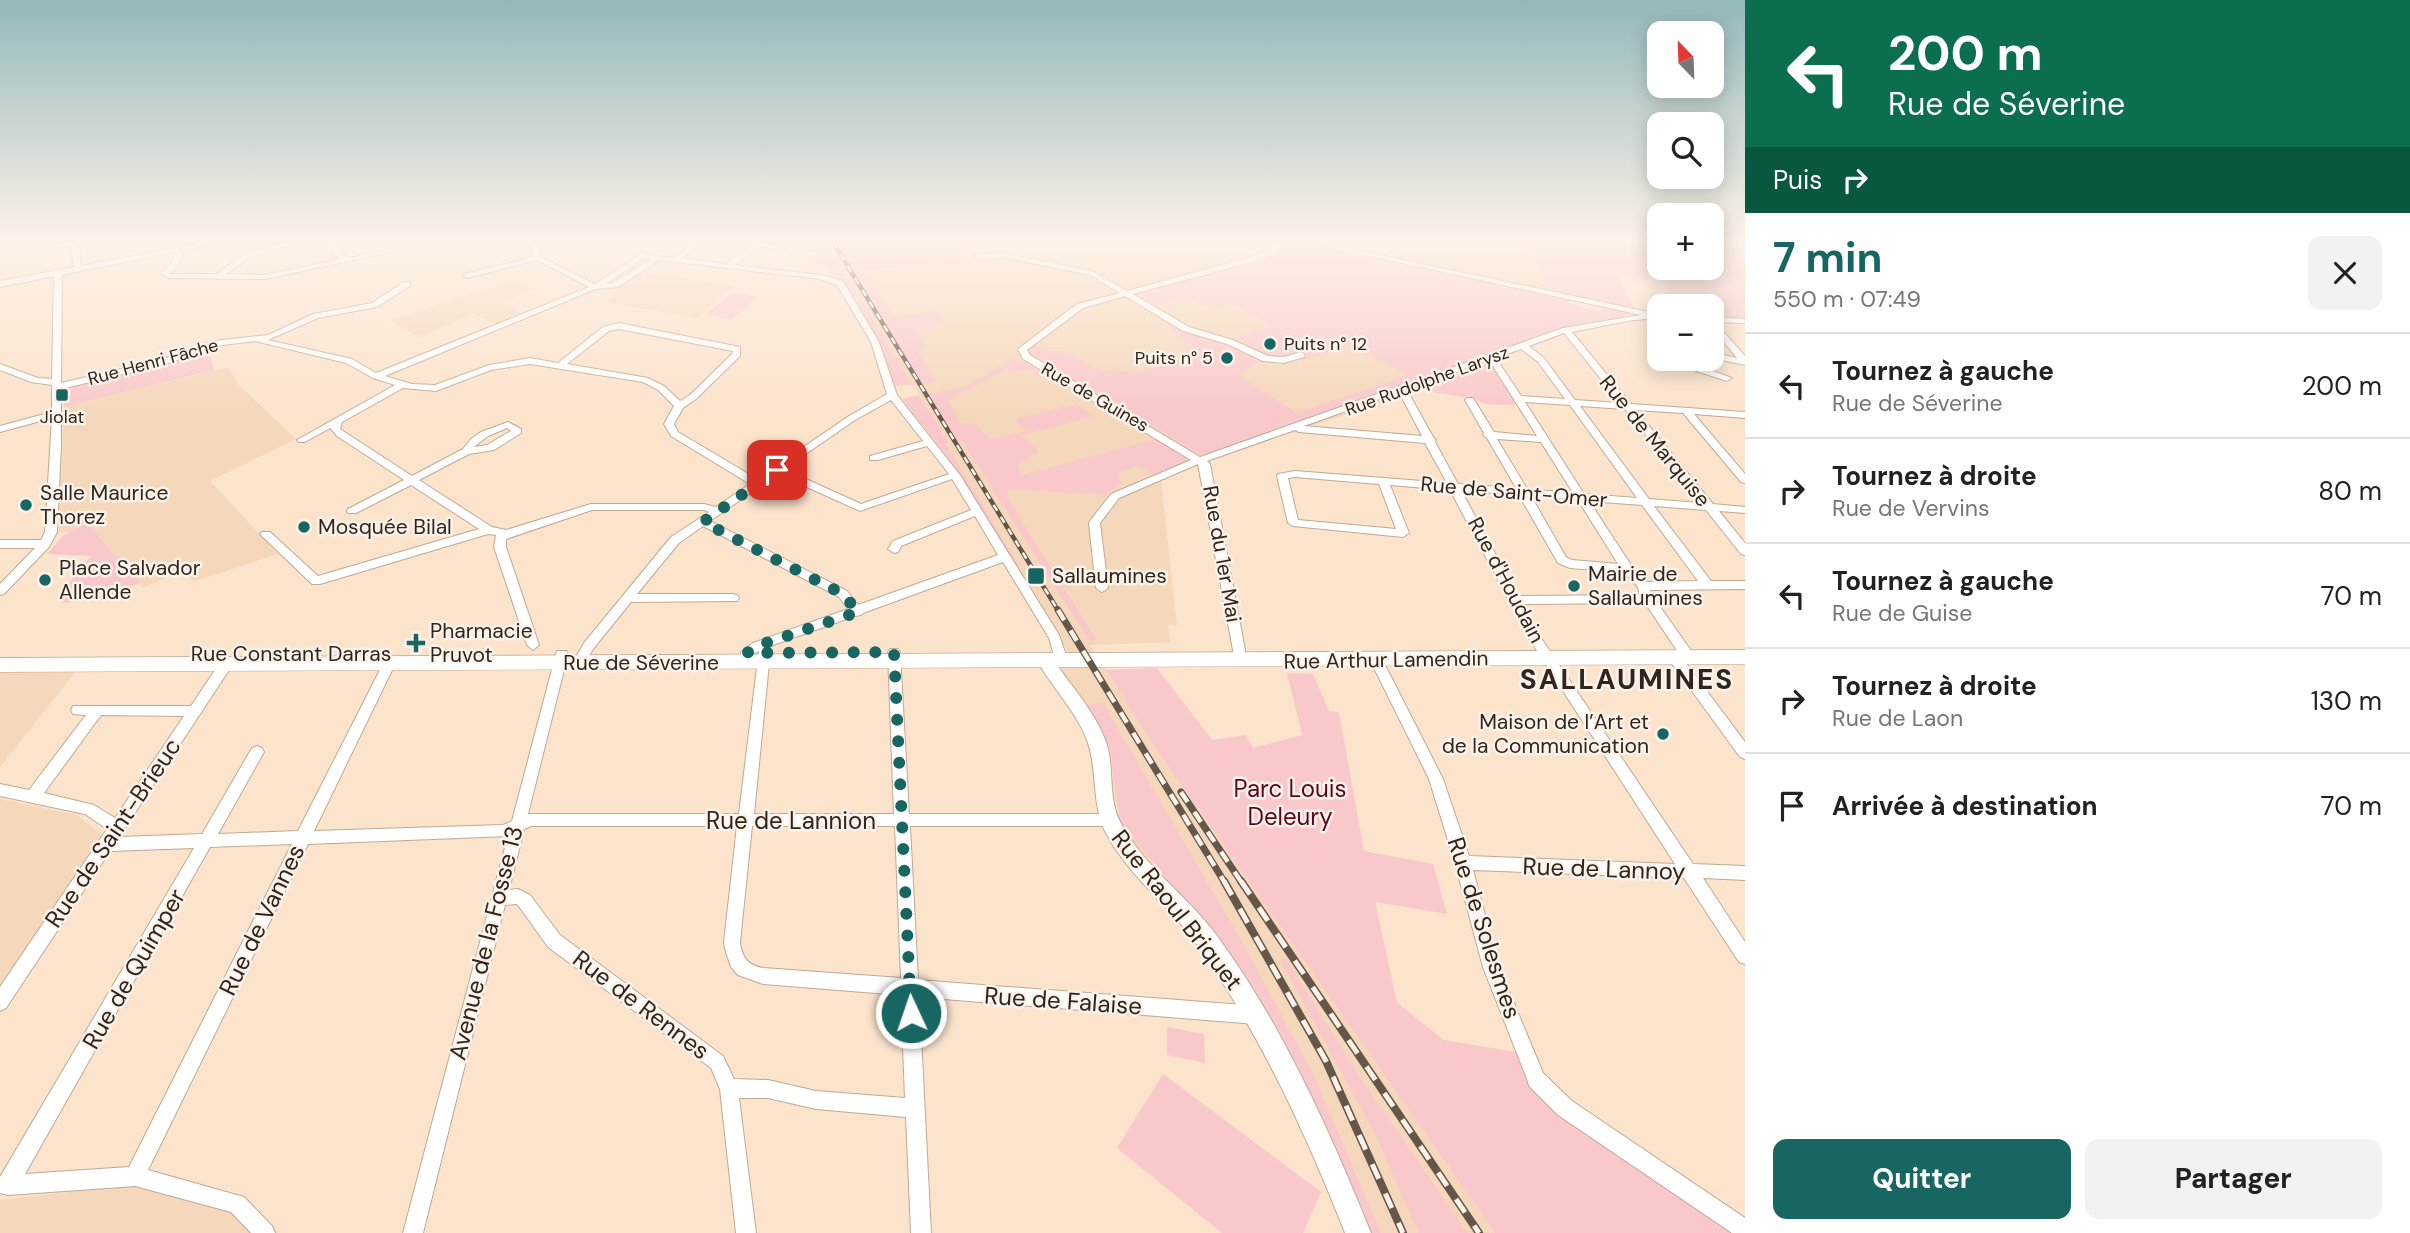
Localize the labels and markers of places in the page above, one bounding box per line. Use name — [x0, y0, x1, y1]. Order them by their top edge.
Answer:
place label: Puits n° 12 — [1284, 332, 1367, 356]
marker: Puits n° 12 — [1262, 336, 1278, 352]
place label: Puits n° 5 — [1135, 346, 1213, 370]
marker: Puits n° 5 — [1219, 350, 1235, 366]
marker: Jiolat — [54, 387, 70, 403]
place label: Jiolat — [40, 405, 84, 429]
pin — [747, 440, 807, 500]
place label: Salle Maurice Thorez — [40, 479, 168, 531]
marker: Salle Maurice Thorez — [18, 497, 34, 513]
place label: Mosquée Bilal — [318, 513, 452, 541]
marker: Mosquée Bilal — [296, 519, 312, 535]
place label: Place Salvador Allende — [59, 554, 201, 606]
place label: Mairie de Sallaumines — [1588, 560, 1703, 612]
place label: Sallaumines — [1052, 562, 1167, 590]
marker: Sallaumines — [1026, 566, 1046, 586]
marker: Place Salvador Allende — [37, 572, 53, 588]
marker: Mairie de Sallaumines — [1566, 578, 1582, 594]
place label: Pharmacie Pruvot — [430, 617, 533, 669]
marker: Pharmacie Pruvot — [408, 635, 424, 651]
place label: Maison de l’Art et de la Communication — [1442, 708, 1649, 760]
marker: Maison de l’Art et de la Communication — [1655, 726, 1671, 742]

